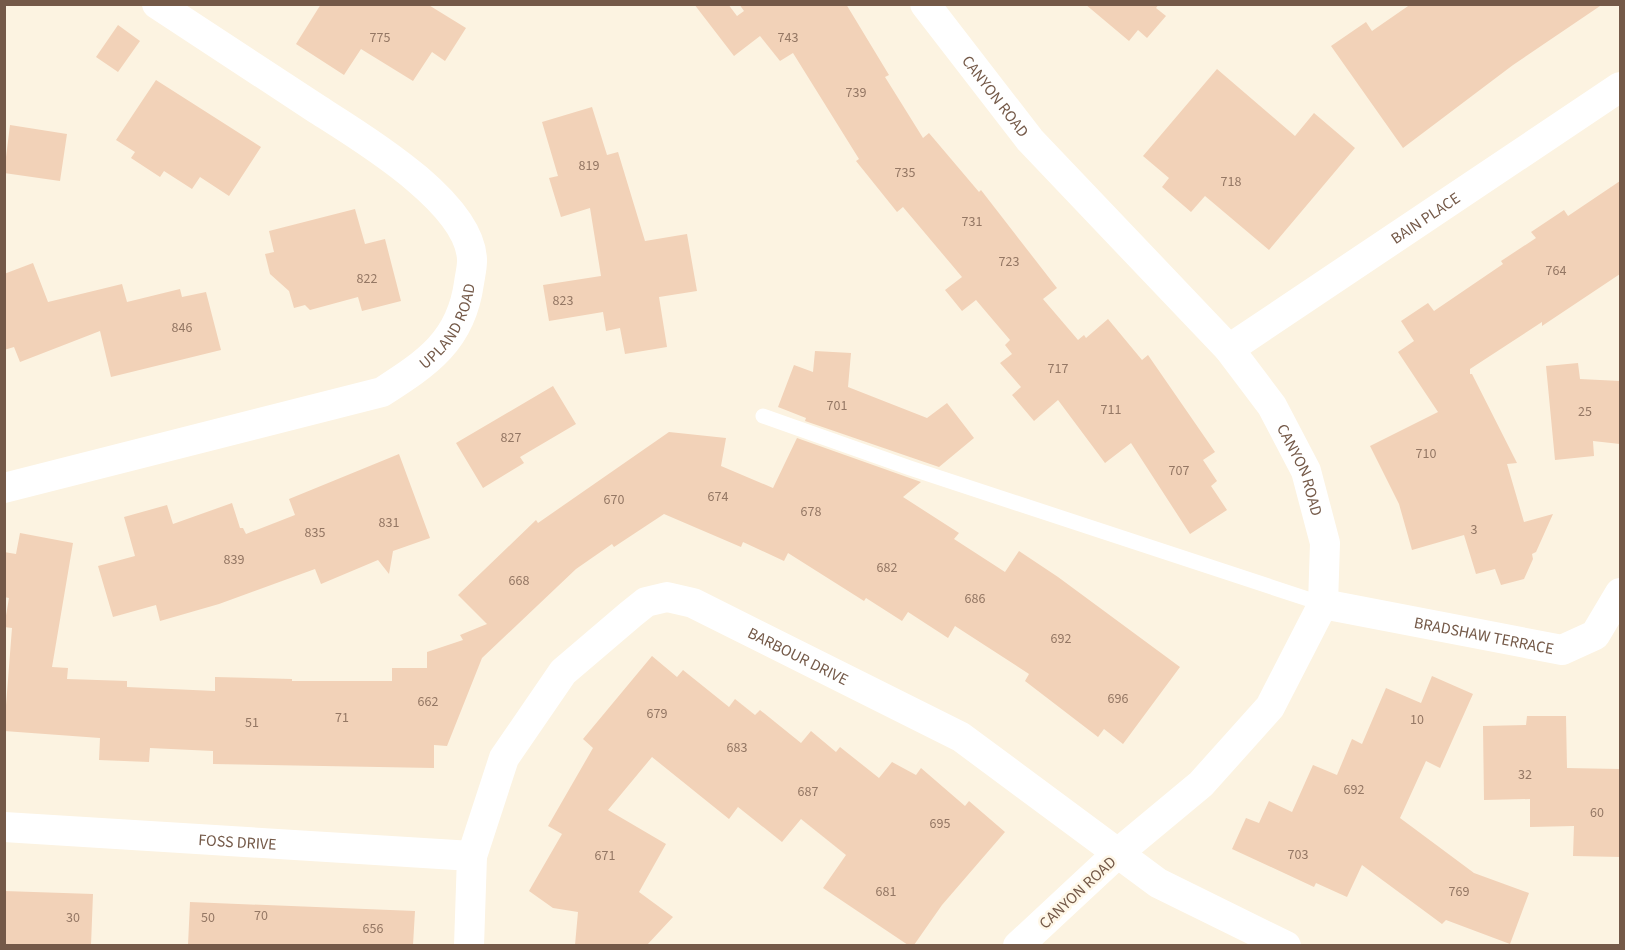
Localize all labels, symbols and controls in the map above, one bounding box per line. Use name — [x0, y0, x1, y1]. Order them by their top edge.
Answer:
house number: 775 — [370, 28, 390, 48]
house number: 743 — [778, 28, 798, 48]
street label: CANYON ROAD — [956, 51, 1034, 142]
house number: 739 — [846, 83, 866, 103]
house number: 819 — [579, 156, 599, 176]
house number: 735 — [895, 163, 915, 183]
house number: 718 — [1221, 172, 1241, 192]
street label: BAIN PLACE — [1387, 187, 1465, 250]
house number: 731 — [962, 212, 982, 232]
house number: 723 — [999, 252, 1019, 272]
house number: 764 — [1546, 261, 1566, 281]
house number: 822 — [357, 269, 377, 289]
street label: UPLAND ROAD — [415, 282, 481, 374]
house number: 823 — [553, 291, 573, 311]
house number: 846 — [172, 318, 192, 338]
house number: 717 — [1048, 359, 1068, 379]
house number: 701 — [827, 396, 847, 416]
house number: 711 — [1101, 400, 1121, 420]
house number: 25 — [1578, 402, 1592, 422]
street label: CANYON ROAD — [1271, 420, 1327, 518]
house number: 827 — [501, 428, 521, 448]
house number: 710 — [1416, 444, 1436, 464]
house number: 707 — [1169, 461, 1189, 481]
house number: 674 — [708, 487, 728, 507]
house number: 670 — [604, 490, 624, 510]
house number: 678 — [801, 502, 821, 522]
house number: 831 — [379, 513, 399, 533]
house number: 3 — [1471, 520, 1478, 540]
house number: 835 — [305, 523, 325, 543]
house number: 839 — [224, 550, 244, 570]
house number: 682 — [877, 558, 897, 578]
house number: 668 — [509, 571, 529, 591]
house number: 686 — [965, 589, 985, 609]
street label: BRADSHAW TERRACE — [1412, 612, 1556, 660]
street label: BARBOUR DRIVE — [744, 622, 852, 691]
house number: 692 — [1051, 629, 1071, 649]
house number: 696 — [1108, 689, 1128, 709]
house number: 662 — [418, 692, 438, 712]
house number: 679 — [647, 704, 667, 724]
house number: 71 — [335, 708, 349, 728]
house number: 10 — [1410, 710, 1424, 730]
house number: 51 — [245, 713, 259, 733]
house number: 683 — [727, 738, 747, 758]
house number: 32 — [1518, 765, 1532, 785]
house number: 692 — [1344, 780, 1364, 800]
house number: 687 — [798, 782, 818, 802]
house number: 60 — [1590, 803, 1604, 823]
house number: 695 — [930, 814, 950, 834]
street label: FOSS DRIVE — [198, 829, 277, 856]
house number: 703 — [1288, 845, 1308, 865]
house number: 671 — [595, 846, 615, 866]
street label: CANYON ROAD — [1034, 851, 1121, 934]
house number: 681 — [876, 882, 896, 902]
house number: 769 — [1449, 882, 1469, 902]
house number: 70 — [254, 906, 268, 926]
house number: 30 — [66, 908, 80, 928]
house number: 50 — [201, 908, 215, 928]
house number: 656 — [363, 919, 383, 939]

